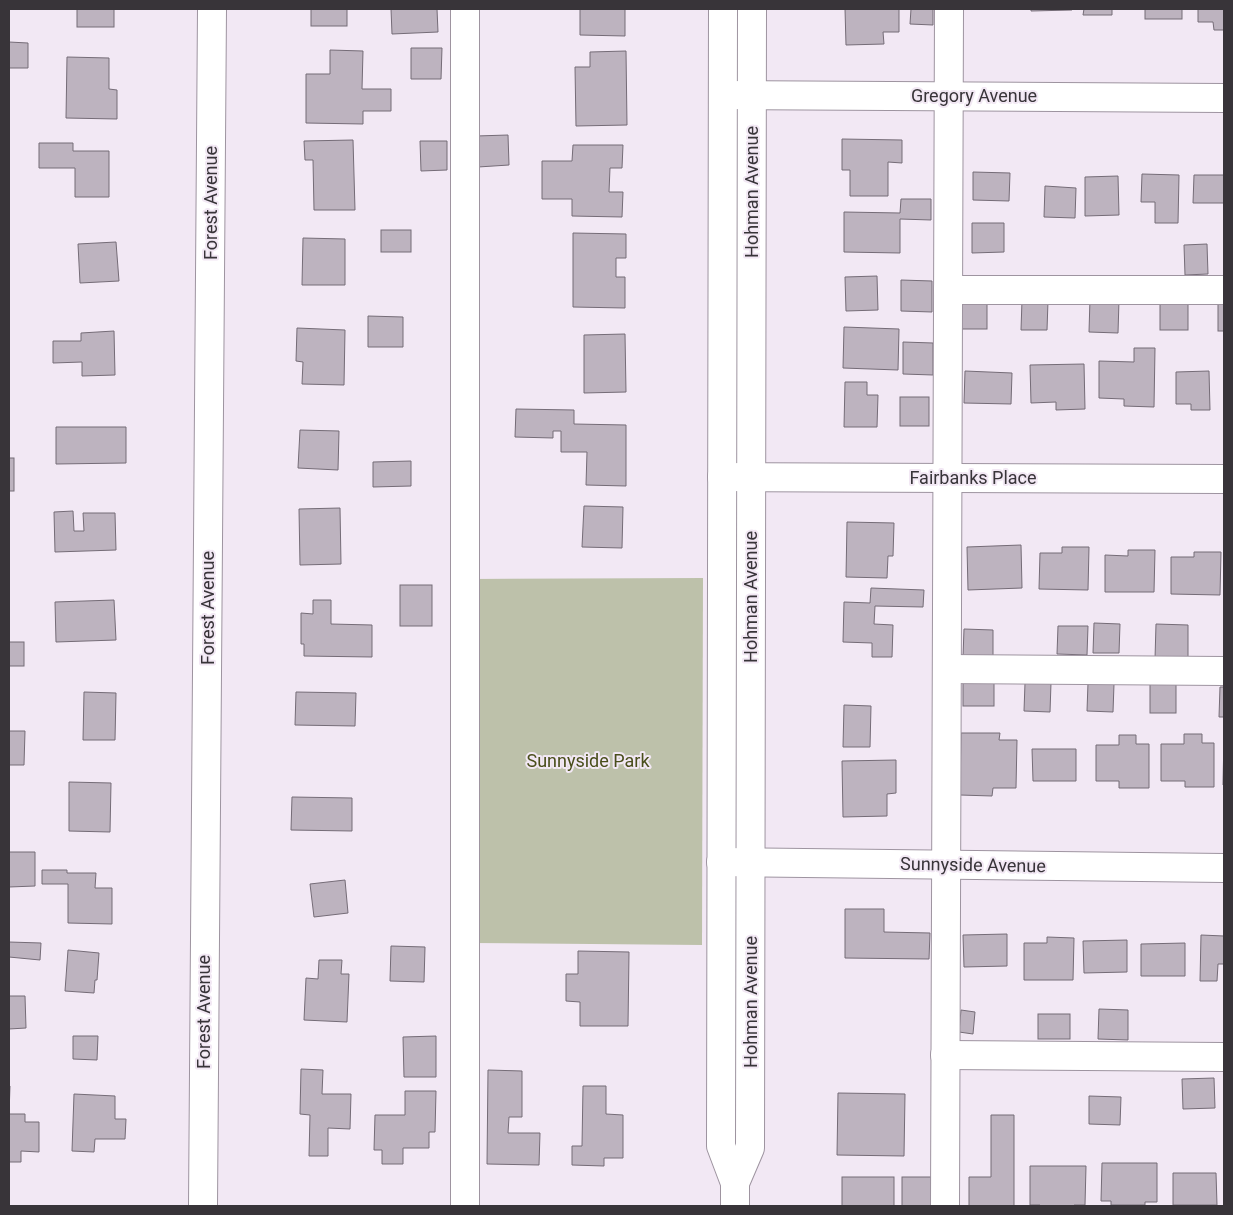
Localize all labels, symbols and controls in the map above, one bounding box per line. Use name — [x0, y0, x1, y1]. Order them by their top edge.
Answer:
street label: Gregory Avenue — [911, 85, 1037, 106]
street label: Hohman Avenue — [741, 126, 762, 258]
street label: Forest Avenue — [200, 146, 221, 260]
street label: Fairbanks Place — [909, 467, 1037, 488]
street label: Hohman Avenue — [740, 531, 761, 663]
street label: Forest Avenue — [197, 551, 218, 665]
park label: Sunnyside Park — [526, 750, 650, 771]
street label: Sunnyside Avenue — [900, 853, 1046, 876]
street label: Hohman Avenue — [740, 936, 761, 1068]
street label: Forest Avenue — [193, 955, 214, 1069]

